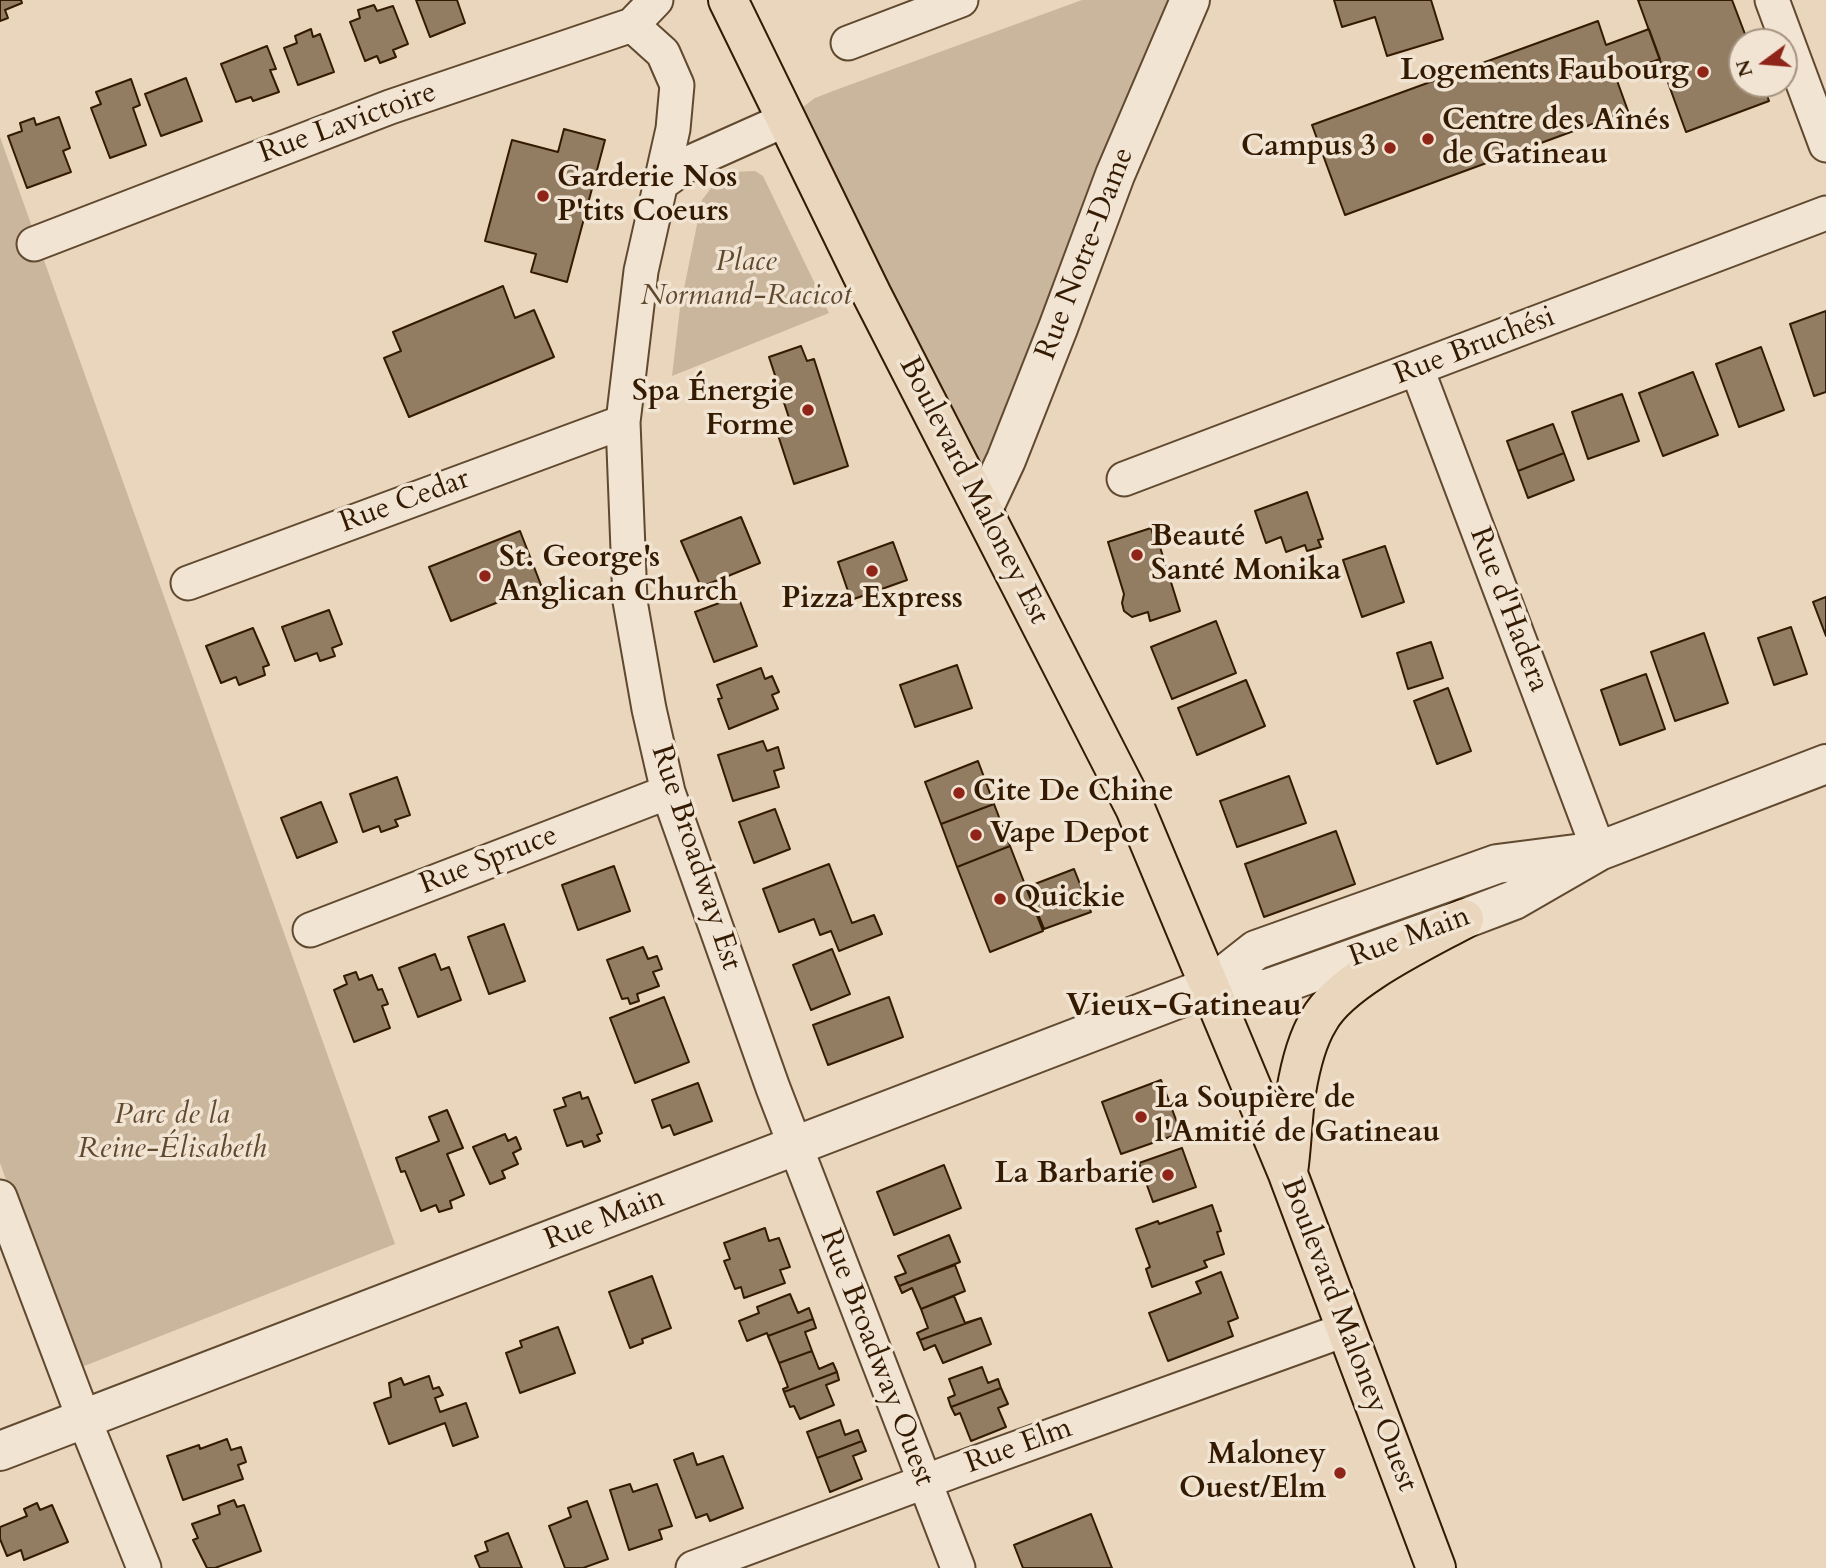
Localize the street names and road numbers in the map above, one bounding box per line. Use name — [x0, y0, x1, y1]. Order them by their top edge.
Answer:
street label: Rue Lavictoire — [254, 75, 442, 173]
street label: Rue Notre-Dame — [1029, 143, 1143, 365]
street label: Rue Bruchési — [1390, 300, 1560, 394]
street label: Boulevard Maloney Est — [890, 351, 1056, 631]
street label: Rue Cedar — [335, 462, 475, 542]
street label: Rue d'Hadera — [1460, 523, 1556, 697]
street label: Rue Broadway Est — [642, 741, 748, 975]
street label: Rue Spruce — [415, 818, 563, 904]
street label: Rue Main — [1345, 900, 1475, 976]
street label: Boulevard Maloney Ouest — [1272, 1173, 1424, 1497]
street label: Rue Main — [540, 1181, 670, 1259]
street label: Rue Broadway Ouest — [810, 1225, 942, 1491]
street label: Rue Elm — [961, 1411, 1077, 1483]

